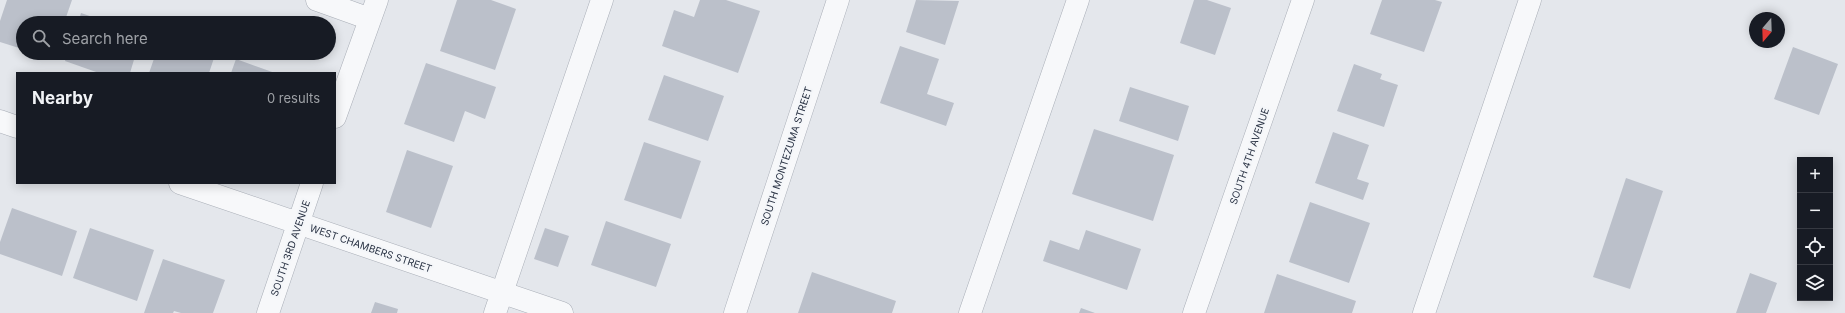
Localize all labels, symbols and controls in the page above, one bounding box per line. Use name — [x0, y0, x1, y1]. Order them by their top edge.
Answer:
north arrow — [1749, 12, 1785, 48]
search box — [16, 16, 336, 60]
icon: search — [30, 27, 52, 49]
text: Search here — [62, 29, 148, 48]
street label: SOUTH MONTEZUMA STREET — [758, 85, 814, 227]
text: Nearby — [32, 88, 93, 108]
text: 0 results — [267, 90, 320, 106]
street label: SOUTH 4TH AVENUE — [1227, 106, 1271, 206]
map controls — [1797, 157, 1833, 301]
button: + — [1797, 157, 1833, 193]
button: − — [1797, 193, 1833, 229]
street label: SOUTH 3RD AVENUE — [268, 198, 312, 298]
street label: WEST CHAMBERS STREET — [308, 221, 434, 275]
button: locate — [1797, 229, 1833, 265]
button: layers — [1797, 265, 1833, 301]

